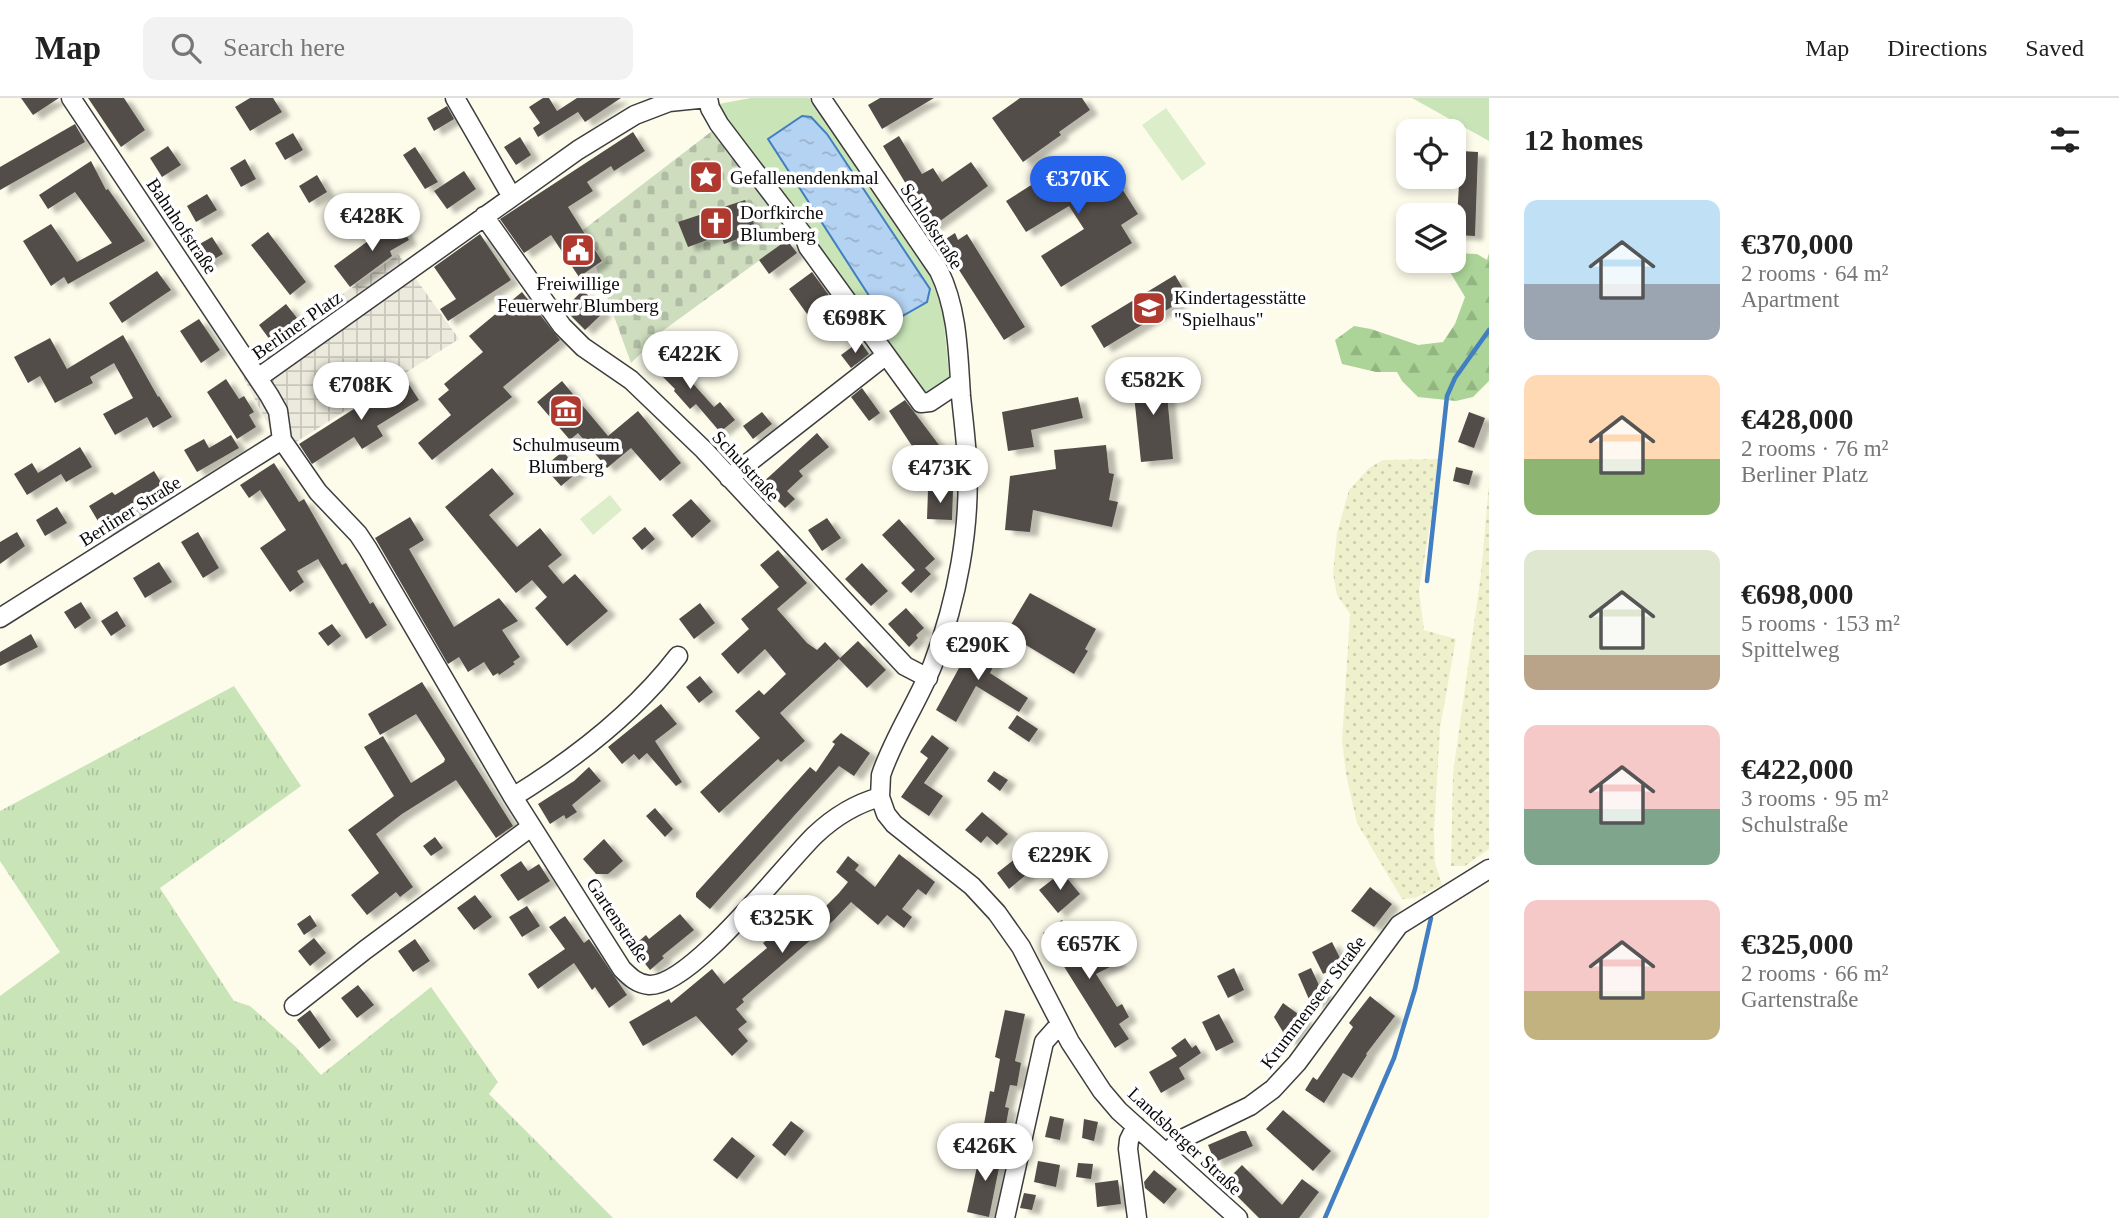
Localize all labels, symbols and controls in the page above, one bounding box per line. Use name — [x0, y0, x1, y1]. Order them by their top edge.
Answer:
search box — [143, 17, 633, 80]
icon: search — [167, 29, 205, 67]
text: Map — [35, 30, 101, 66]
text: Search here — [223, 33, 345, 62]
text: Map — [1805, 35, 1849, 61]
text: Directions — [1887, 35, 1987, 61]
text: Saved — [2025, 35, 2084, 61]
map controls — [1396, 119, 1466, 273]
button: locate — [1396, 119, 1466, 189]
icon: filters — [2046, 121, 2084, 159]
text: 12 homes — [1524, 123, 1643, 156]
pin: €370K — [1029, 156, 1127, 216]
place icon: Gefallenendenkmal — [687, 158, 725, 196]
text: €370K — [1046, 166, 1110, 191]
place label: Gefallenendenkmal — [730, 167, 879, 188]
street label: Bahnhofstraße — [142, 174, 222, 278]
street label: Schloßstraße — [896, 179, 968, 273]
pin: €428K — [323, 194, 421, 253]
place label: Dorfkirche Blumberg — [740, 202, 823, 245]
text: €428K — [340, 203, 404, 228]
button: layers — [1396, 203, 1466, 273]
church icon: Dorfkirche Blumberg — [697, 204, 735, 242]
text: €370,000 — [1741, 227, 1854, 260]
icon: home — [1580, 228, 1664, 312]
public building icon: Freiwillige Feuerwehr Blumberg — [559, 231, 597, 269]
text: 2 rooms · 64 m² — [1741, 261, 1888, 286]
place label: Freiwillige Feuerwehr Blumberg — [497, 273, 659, 316]
street label: Berliner Platz — [248, 286, 346, 364]
place label: Kindertagesstätte "Spielhaus" — [1174, 287, 1306, 330]
text: Apartment — [1741, 287, 1839, 312]
school or university icon: Kindertagesstätte "Spielhaus" — [1130, 289, 1168, 327]
pin: €698K — [806, 296, 904, 355]
text: €698K — [823, 305, 887, 330]
pin: €422K — [641, 331, 739, 391]
text: €422K — [658, 341, 722, 366]
pin: €582K — [1104, 358, 1202, 417]
pin: €708K — [312, 362, 410, 422]
text: €582K — [1121, 367, 1185, 392]
text: €708K — [329, 372, 393, 397]
museum icon: Schulmuseum Blumberg — [547, 392, 585, 430]
text: €428,000 — [1741, 402, 1854, 435]
icon: home — [1580, 403, 1664, 487]
street label: Schulstraße — [708, 426, 784, 506]
place label: Schulmuseum Blumberg — [512, 434, 620, 477]
text: 2 rooms · 76 m² — [1741, 436, 1888, 461]
pin: €473K — [891, 446, 989, 505]
text: €473K — [908, 455, 972, 480]
text: Berliner Platz — [1741, 462, 1868, 487]
street label: Berliner Straße — [75, 471, 185, 551]
text: €698,000 — [1741, 577, 1854, 610]
icon: home — [1580, 578, 1664, 662]
text: 5 rooms · 153 m² — [1741, 611, 1900, 636]
pin: €290K — [929, 622, 1027, 682]
text: €290K — [946, 632, 1010, 657]
text: Spittelweg — [1741, 637, 1839, 662]
text: €422,000 — [1741, 752, 1854, 785]
icon: home — [1580, 753, 1664, 837]
text: 3 rooms · 95 m² — [1741, 786, 1888, 811]
text: Schulstraße — [1741, 812, 1848, 837]
pin: €229K — [1011, 832, 1109, 892]
text: €229K — [1028, 842, 1092, 867]
street label: Gartenstraße — [582, 874, 654, 966]
pin: €325K — [733, 896, 831, 955]
text: €325K — [750, 905, 814, 930]
pin: €657K — [1040, 922, 1138, 981]
text: €325,000 — [1741, 927, 1854, 960]
icon: home — [1580, 928, 1664, 1012]
text: €657K — [1057, 931, 1121, 956]
street label: Krummenseer Straße — [1256, 931, 1370, 1073]
text: 2 rooms · 66 m² — [1741, 961, 1888, 986]
text: Gartenstraße — [1741, 987, 1859, 1012]
street label: Landsberger Straße — [1124, 1083, 1246, 1199]
pin: €426K — [936, 1124, 1034, 1183]
text: €426K — [953, 1133, 1017, 1158]

